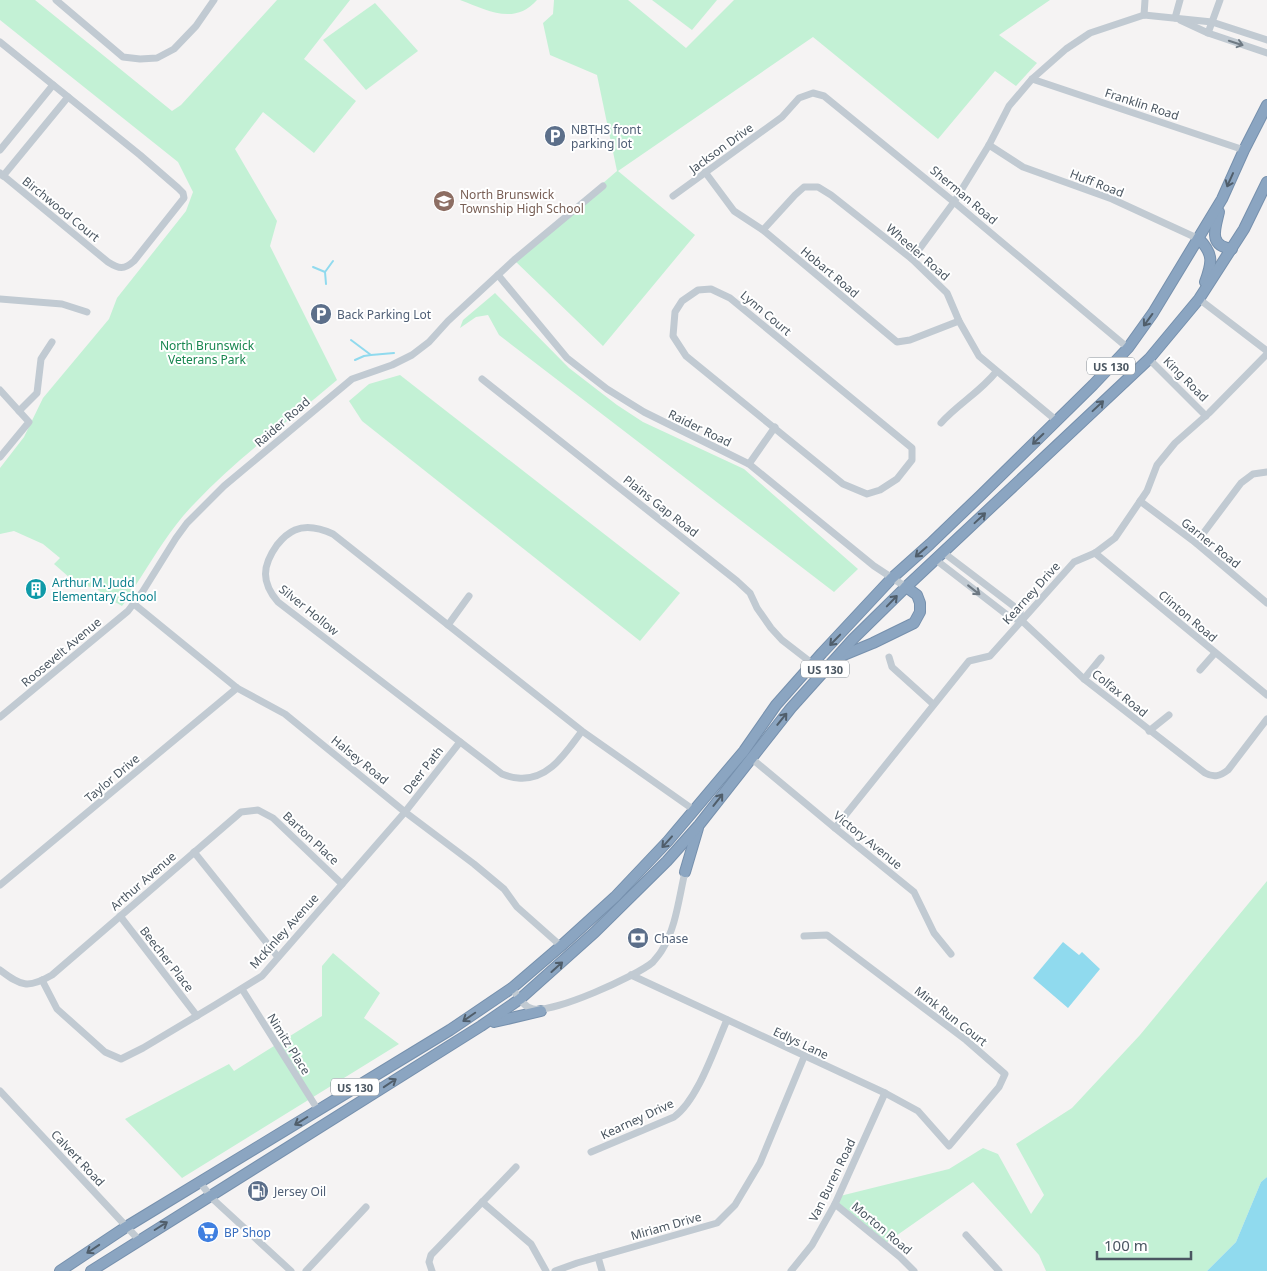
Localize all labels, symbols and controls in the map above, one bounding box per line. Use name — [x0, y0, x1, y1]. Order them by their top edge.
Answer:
one-way arrow — [1228, 38, 1244, 48]
street label: Franklin Road — [1103, 84, 1181, 124]
street label: Jackson Drive — [685, 119, 757, 178]
place label: NBTHS front parking lot — [571, 121, 642, 152]
parking icon: NBTHS front parking lot — [543, 124, 567, 148]
street label: Sherman Road — [927, 162, 1001, 228]
street label: Huff Road — [1068, 165, 1126, 201]
one-way arrow — [1225, 172, 1235, 187]
street label: Birchwood Court — [19, 173, 104, 246]
place label: North Brunswick Township High School — [460, 186, 584, 217]
school or university icon: North Brunswick Township High School — [432, 189, 456, 213]
street label: Wheeler Road — [883, 220, 953, 284]
street label: Hobart Road — [797, 243, 863, 301]
street label: Lynn Court — [737, 287, 796, 340]
parking icon: Back Parking Lot — [309, 302, 333, 326]
place label: Back Parking Lot — [337, 306, 432, 323]
one-way arrow — [1143, 313, 1153, 327]
park label: North Brunswick Veterans Park — [160, 337, 255, 368]
street label: King Road — [1160, 353, 1212, 405]
road number: US 130 — [1087, 358, 1135, 374]
street label: Raider Road — [251, 393, 313, 451]
one-way arrow — [1092, 400, 1104, 412]
street label: Raider Road — [666, 405, 734, 451]
one-way arrow — [1032, 433, 1044, 445]
street label: Plains Gap Road — [620, 471, 702, 541]
one-way arrow — [974, 512, 986, 524]
street label: Garner Road — [1178, 514, 1244, 572]
one-way arrow — [915, 546, 928, 558]
street label: Kearney Drive — [998, 558, 1064, 628]
place label: Arthur M. Judd Elementary School — [52, 574, 157, 605]
building icon: Arthur M. Judd Elementary School — [24, 577, 48, 601]
street label: Silver Hollow — [275, 581, 343, 640]
one-way arrow — [968, 584, 981, 595]
street label: Clinton Road — [1155, 586, 1221, 646]
one-way arrow — [886, 594, 898, 607]
street label: Roosevelt Avenue — [17, 613, 105, 691]
one-way arrow — [829, 633, 841, 646]
road number: US 130 — [801, 661, 849, 678]
street label: Colfax Road — [1089, 665, 1151, 721]
one-way arrow — [776, 713, 787, 726]
street label: Halsey Road — [328, 732, 392, 788]
street label: Deer Path — [399, 743, 447, 797]
street label: Taylor Drive — [81, 750, 143, 806]
one-way arrow — [713, 793, 723, 807]
street label: Barton Place — [279, 807, 343, 869]
street label: Victory Avenue — [830, 807, 906, 873]
one-way arrow — [661, 835, 673, 848]
street label: Arthur Avenue — [106, 848, 180, 914]
street label: McKinley Avenue — [246, 890, 322, 972]
street label: Beecher Place — [136, 923, 198, 996]
bank icon: Chase — [626, 926, 650, 950]
place label: Chase — [654, 930, 688, 947]
one-way arrow — [550, 961, 563, 973]
street label: Mink Run Court — [911, 982, 991, 1050]
street label: Nimitz Place — [263, 1010, 315, 1078]
one-way arrow — [462, 1012, 476, 1022]
street label: Edlys Lane — [771, 1023, 832, 1063]
road number: US 130 — [331, 1078, 379, 1096]
one-way arrow — [383, 1078, 397, 1088]
street label: Kearney Drive — [598, 1095, 676, 1143]
one-way arrow — [294, 1116, 308, 1126]
street label: Calvert Road — [47, 1126, 109, 1190]
street label: Van Buren Road — [805, 1136, 859, 1224]
fuel station icon: Jersey Oil — [246, 1179, 270, 1203]
place label: Jersey Oil — [273, 1183, 326, 1200]
street label: Morton Road — [848, 1198, 916, 1258]
street label: Miriam Drive — [629, 1208, 704, 1244]
one-way arrow — [154, 1220, 168, 1230]
supermarket icon: BP Shop — [196, 1220, 220, 1244]
place label: BP Shop — [224, 1224, 271, 1241]
scale bar — [1097, 1228, 1191, 1260]
text: 100 m — [1104, 1235, 1148, 1255]
one-way arrow — [87, 1244, 101, 1254]

